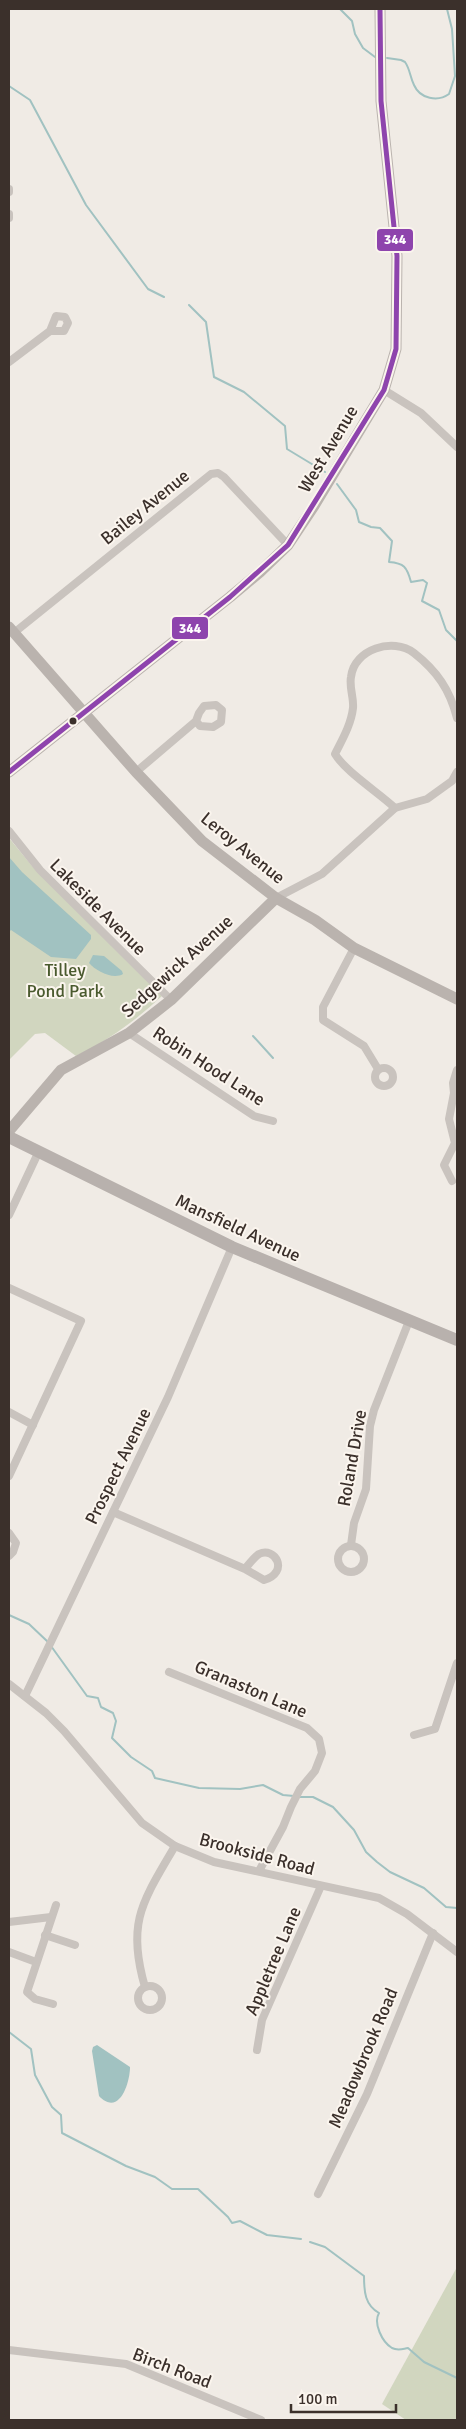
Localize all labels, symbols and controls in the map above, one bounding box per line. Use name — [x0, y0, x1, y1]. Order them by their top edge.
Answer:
line badge: 344 — [376, 228, 414, 252]
text: 344 — [384, 231, 407, 248]
street label: West Avenue — [293, 401, 363, 497]
street label: Bailey Avenue — [96, 465, 194, 549]
line badge: 344 — [171, 616, 209, 640]
text: 344 — [179, 620, 202, 637]
unlabelled marker — [68, 716, 78, 726]
street label: Leroy Avenue — [196, 807, 290, 889]
street label: Lakeside Avenue — [45, 854, 151, 960]
street label: Sedgewick Avenue — [117, 910, 237, 1022]
park label: Tilley Pond Park — [27, 959, 104, 1002]
street label: Robin Hood Lane — [149, 1021, 269, 1111]
street label: Mansfield Avenue — [172, 1189, 304, 1267]
street label: Prospect Avenue — [80, 1404, 156, 1528]
street label: Roland Drive — [333, 1408, 371, 1508]
street label: Granaston Lane — [191, 1655, 311, 1723]
street label: Brookside Road — [197, 1828, 317, 1880]
street label: Appletree Lane — [240, 1903, 306, 2019]
street label: Meadowbrook Road — [324, 1985, 402, 2131]
street label: Birch Road — [129, 2343, 215, 2393]
scale bar — [291, 2382, 396, 2414]
text: 100 m — [298, 2390, 338, 2408]

